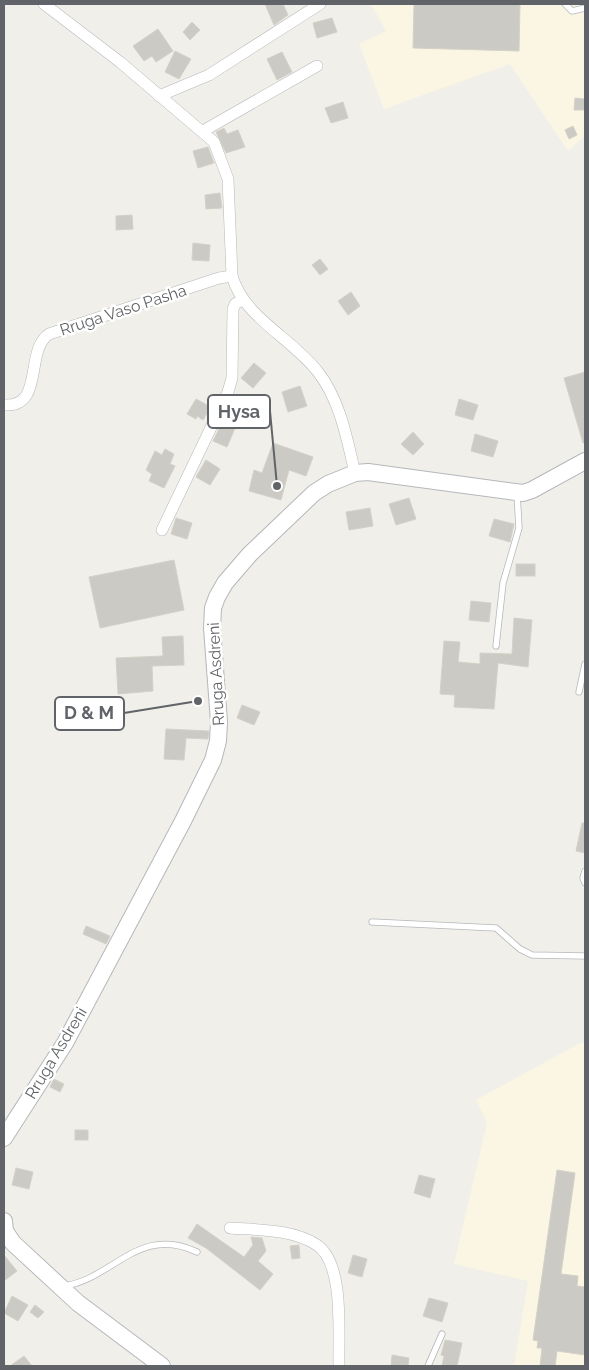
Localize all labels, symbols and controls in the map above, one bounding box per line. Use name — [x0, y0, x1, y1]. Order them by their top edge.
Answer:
street label: Rruga Vaso Pasha — [57, 281, 189, 339]
callout: Hysa — [208, 395, 270, 428]
text: Hysa — [218, 401, 260, 422]
street label: Rruga Asdreni — [204, 622, 228, 726]
callout: D & M — [55, 697, 124, 730]
text: D & M — [64, 702, 114, 723]
street label: Rruga Asdreni — [21, 1004, 91, 1102]

